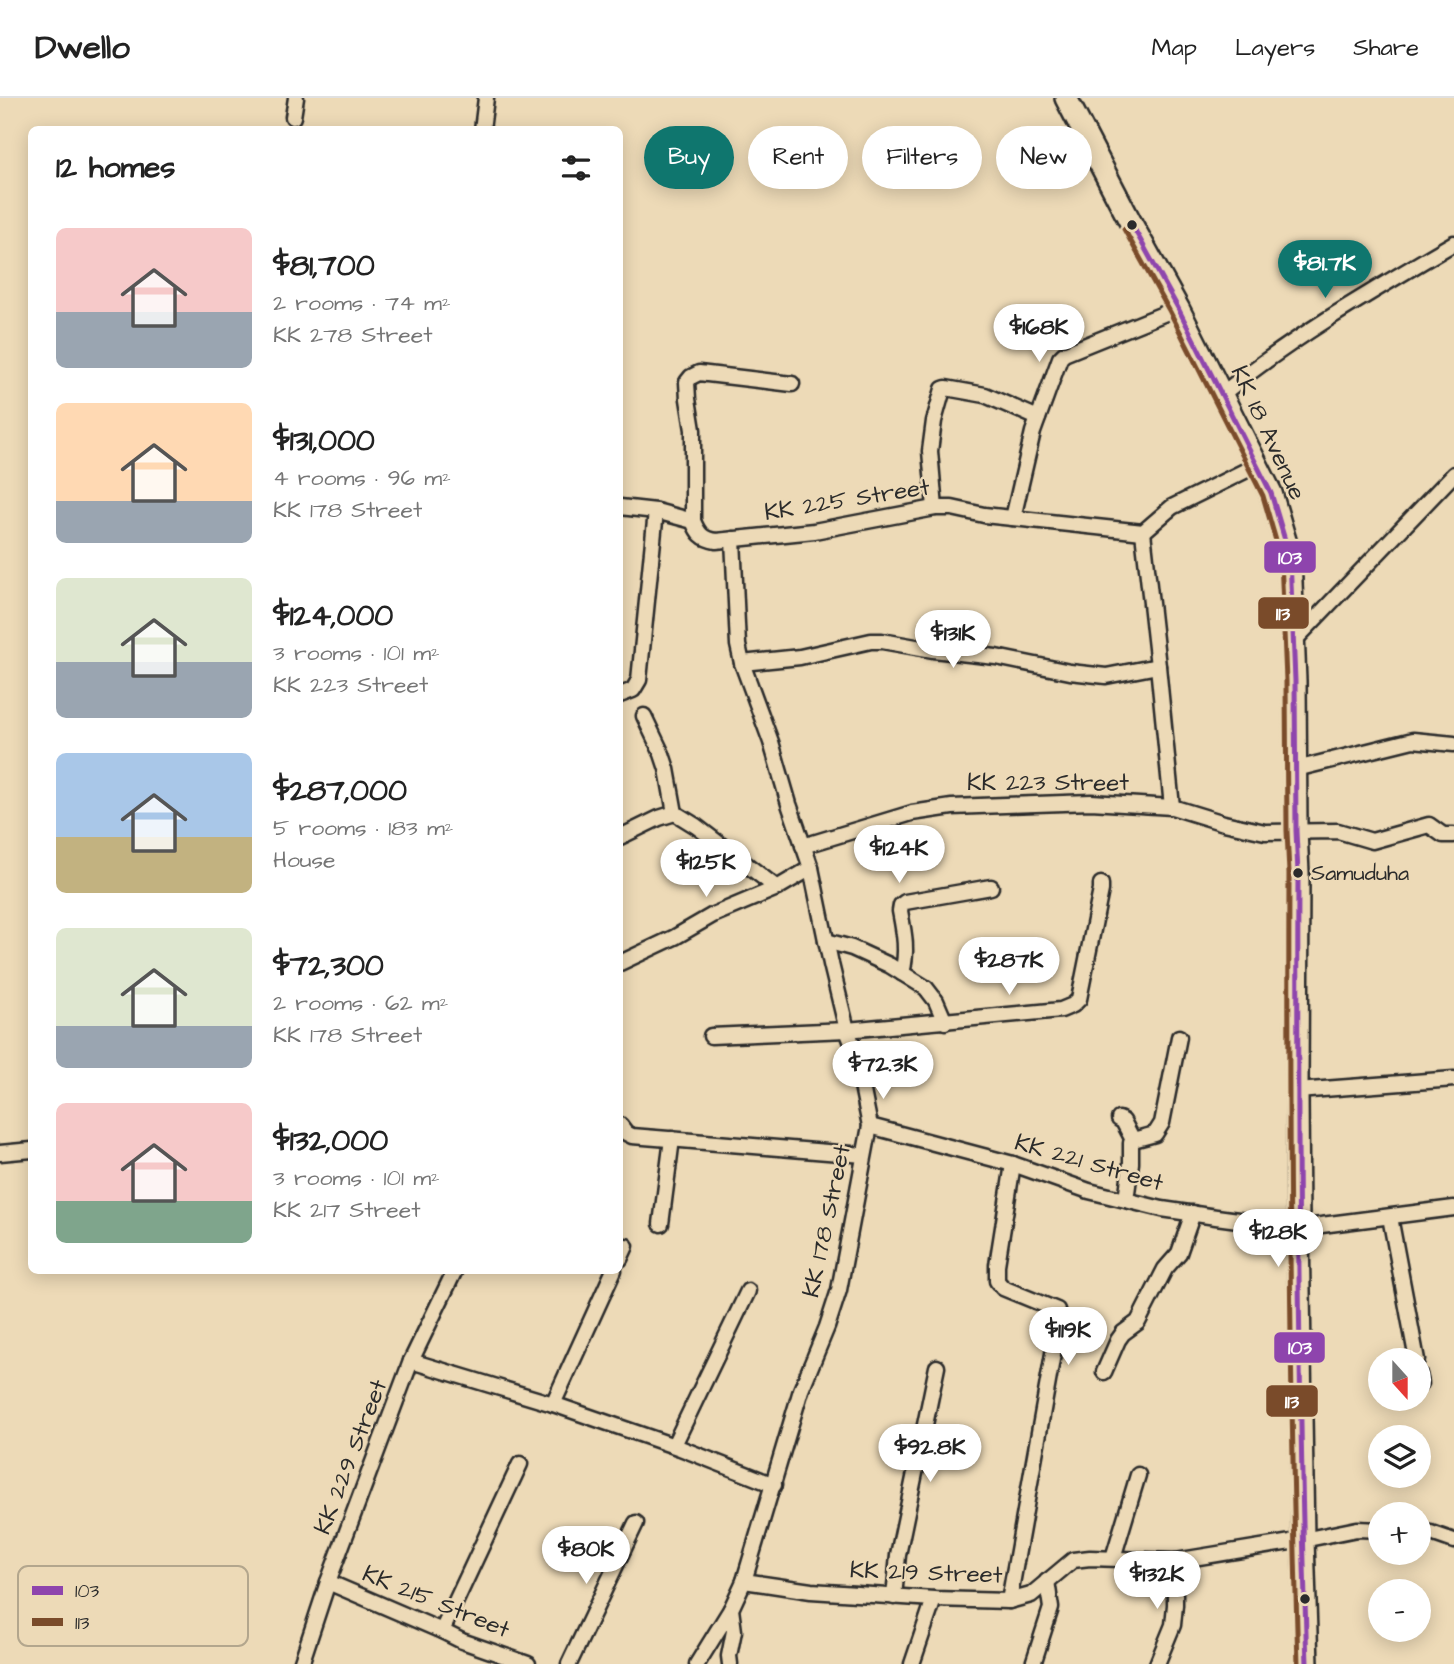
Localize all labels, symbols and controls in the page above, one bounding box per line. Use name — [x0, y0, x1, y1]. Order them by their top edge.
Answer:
text: Dwello — [35, 25, 130, 71]
text: Map — [1152, 31, 1197, 65]
text: Layers — [1235, 31, 1315, 65]
text: Share — [1353, 31, 1419, 65]
chip: Buy — [644, 126, 734, 189]
chip: Rent — [748, 126, 848, 189]
chip: Filters — [862, 126, 982, 189]
chip: New — [996, 126, 1092, 189]
text: 12 homes — [56, 147, 175, 189]
icon: filters — [557, 149, 595, 187]
unlabelled marker — [1125, 218, 1139, 232]
pin: $81.7K — [1268, 240, 1382, 300]
text: $81,700 — [273, 245, 375, 287]
text: $81.7K — [1294, 247, 1356, 279]
icon: home — [112, 256, 196, 340]
text: 2 rooms · 74 m² — [273, 287, 451, 319]
pin: $168K — [990, 304, 1088, 364]
text: $168K — [1009, 311, 1069, 343]
text: KK 278 Street — [273, 319, 432, 351]
street label: KK 18 Avenue — [1222, 360, 1314, 506]
text: $131,000 — [273, 420, 375, 462]
icon: home — [112, 431, 196, 515]
text: 4 rooms · 96 m² — [273, 462, 451, 494]
street label: KK 225 Street — [762, 470, 932, 530]
text: KK 178 Street — [273, 494, 422, 526]
line badge: 103 — [1263, 540, 1317, 574]
text: 103 — [1278, 545, 1302, 572]
text: $124,000 — [273, 595, 393, 637]
line badge: 113 — [1257, 596, 1310, 630]
text: 113 — [1276, 601, 1291, 628]
icon: home — [112, 606, 196, 690]
pin: $131K — [904, 610, 1002, 670]
text: $131K — [931, 617, 975, 649]
text: 3 rooms · 101 m² — [273, 637, 440, 669]
text: KK 223 Street — [273, 669, 428, 701]
street label: KK 223 Street — [967, 766, 1129, 800]
text: $287,000 — [273, 770, 407, 812]
icon: home — [112, 781, 196, 865]
text: 5 rooms · 183 m² — [273, 812, 453, 844]
pin: $124K — [850, 826, 948, 885]
text: $124K — [870, 832, 928, 864]
pin: $125K — [657, 840, 755, 899]
text: House — [273, 844, 336, 876]
text: $125K — [676, 846, 736, 878]
place label: Samuduha — [1311, 858, 1409, 889]
marker: Samuduha — [1291, 866, 1305, 880]
pin: $287K — [960, 937, 1058, 997]
text: $287K — [975, 944, 1043, 976]
text: $72,300 — [273, 945, 384, 987]
icon: home — [112, 956, 196, 1040]
text: 2 rooms · 62 m² — [273, 987, 448, 1019]
text: KK 178 Street — [273, 1019, 422, 1051]
pin: $72.3K — [826, 1042, 940, 1101]
text: $72.3K — [849, 1048, 917, 1080]
text: $132,000 — [273, 1120, 388, 1162]
street label: KK 221 Street — [1011, 1126, 1167, 1200]
icon: home — [112, 1131, 196, 1215]
street label: KK 178 Street — [794, 1141, 860, 1301]
text: 3 rooms · 101 m² — [273, 1162, 440, 1194]
text: KK 217 Street — [273, 1194, 420, 1226]
pin: $128K — [1229, 1210, 1327, 1269]
text: $128K — [1249, 1216, 1307, 1248]
pin: $119K — [1019, 1308, 1117, 1367]
text: $119K — [1045, 1314, 1091, 1346]
line badge: 103 — [1273, 1331, 1326, 1364]
text: 103 — [1288, 1335, 1312, 1362]
north arrow — [1368, 1348, 1432, 1410]
map controls — [1368, 1348, 1431, 1642]
street label: KK 229 Street — [306, 1374, 396, 1539]
line badge: 113 — [1265, 1384, 1319, 1418]
text: 113 — [1285, 1389, 1300, 1416]
pin: $92.8K — [873, 1424, 987, 1484]
button: layers — [1368, 1425, 1431, 1488]
text: $92.8K — [894, 1431, 966, 1463]
button: + — [1368, 1502, 1431, 1565]
pin: $80K — [545, 1526, 627, 1586]
text: $80K — [558, 1533, 614, 1565]
pin: $132K — [1108, 1552, 1206, 1611]
street label: KK 219 Street — [849, 1553, 1003, 1593]
street label: KK 215 Street — [357, 1557, 515, 1647]
text: $132K — [1130, 1558, 1184, 1590]
legend — [18, 1566, 248, 1646]
text: 103 — [75, 1578, 99, 1605]
button: − — [1368, 1579, 1431, 1642]
unlabelled marker — [1298, 1592, 1312, 1606]
text: 113 — [75, 1610, 90, 1637]

